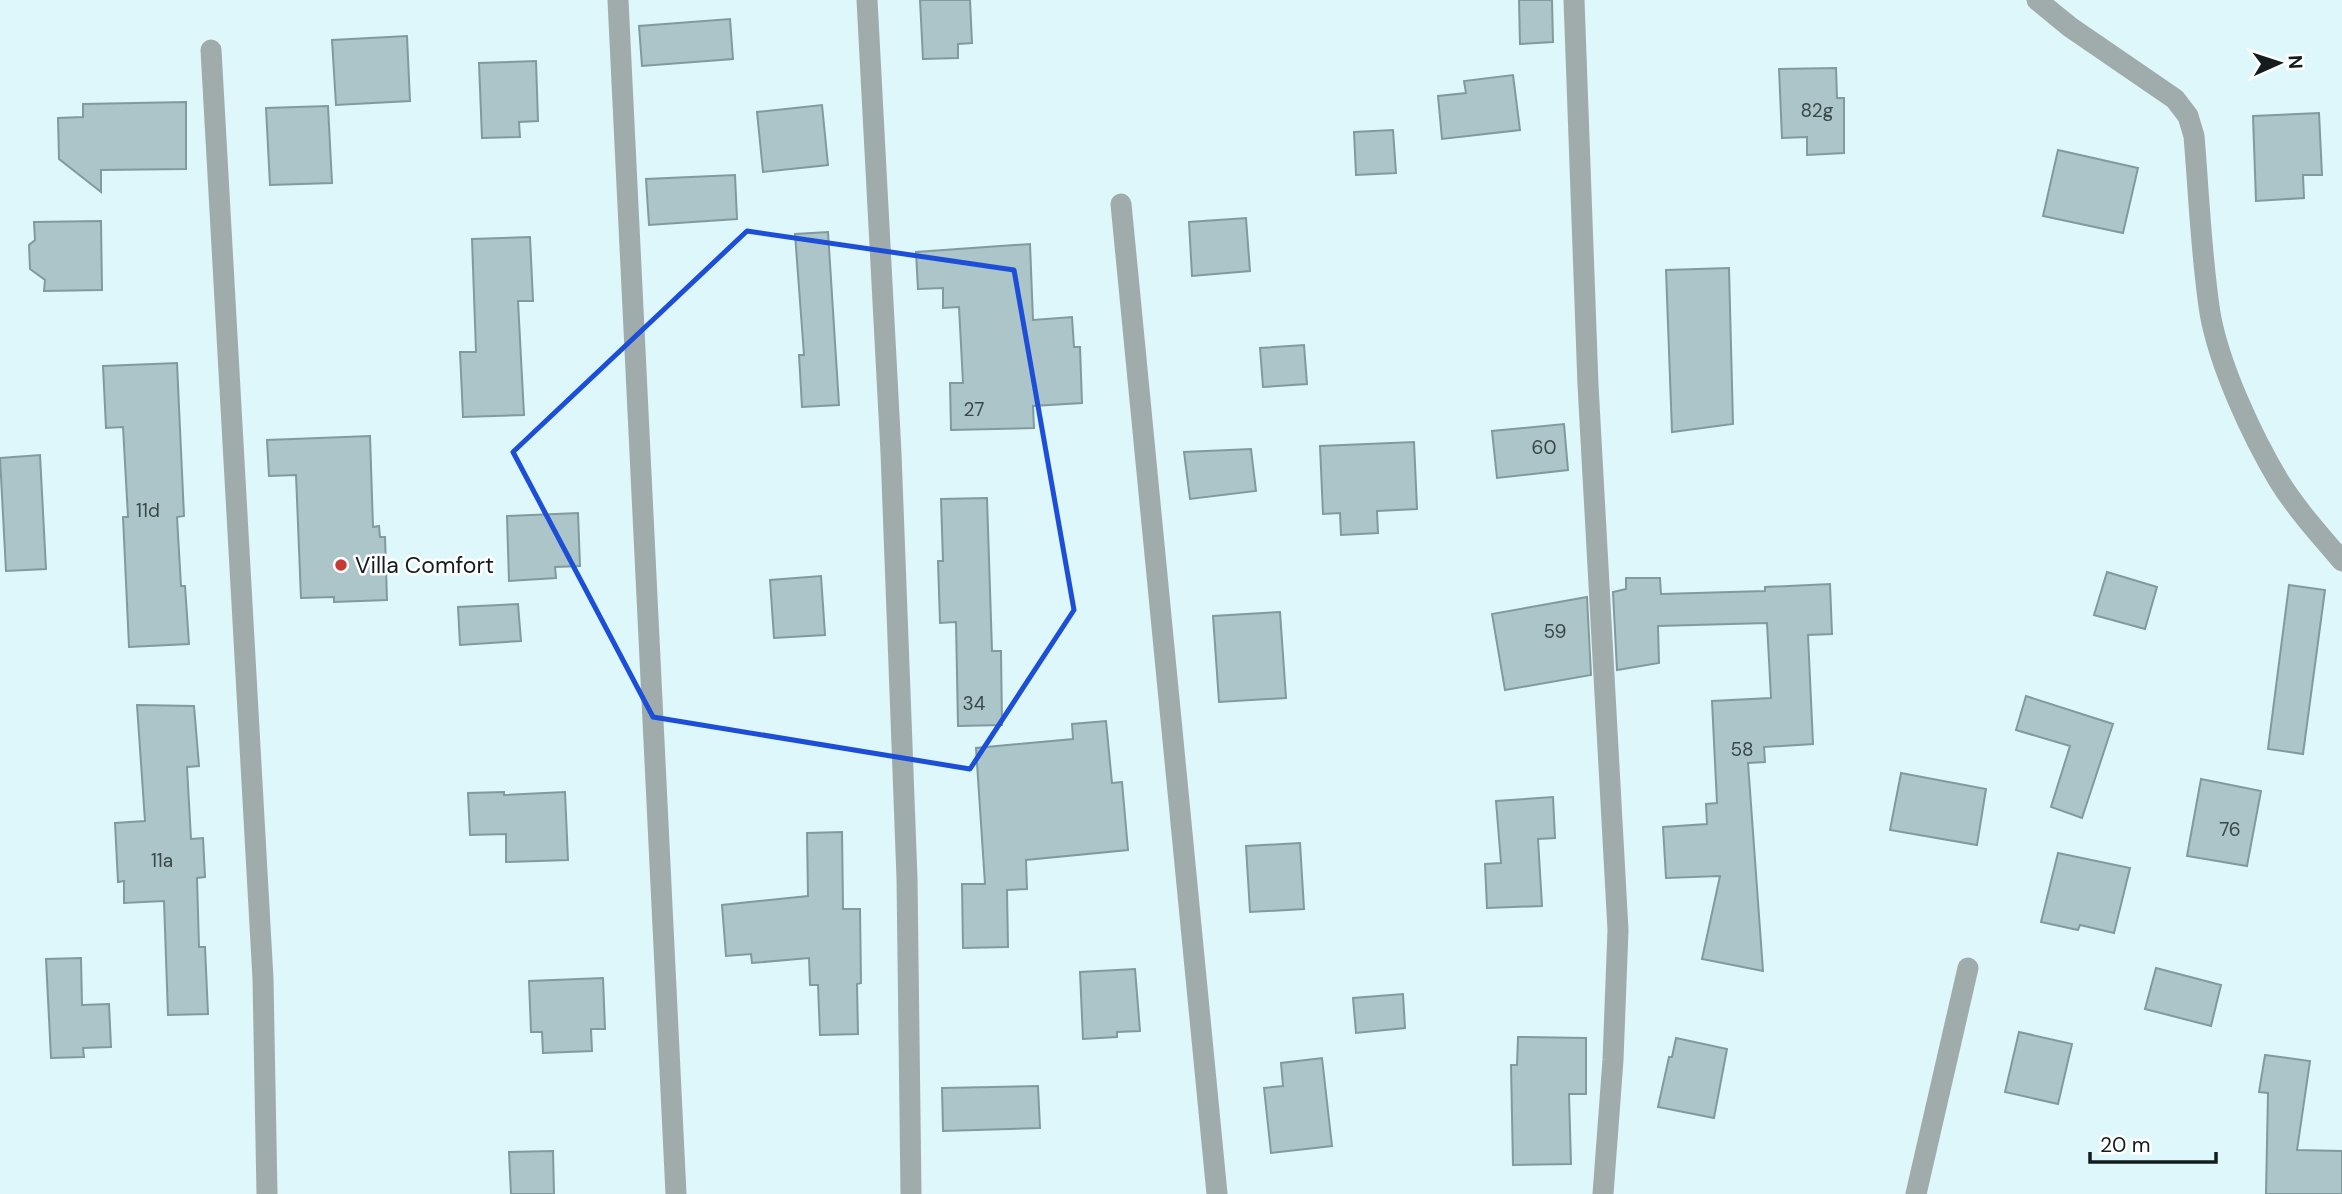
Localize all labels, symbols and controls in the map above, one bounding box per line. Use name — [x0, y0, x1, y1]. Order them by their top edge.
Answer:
north arrow — [2244, 28, 2314, 98]
text: N — [2283, 55, 2308, 70]
house number: 82g — [1801, 98, 1834, 123]
house number: 27 — [964, 397, 984, 422]
house number: 60 — [1532, 435, 1556, 460]
house number: 11d — [136, 498, 160, 523]
place label: Villa Comfort — [355, 550, 494, 580]
marker: Villa Comfort — [333, 557, 349, 573]
house number: 59 — [1544, 619, 1566, 644]
house number: 34 — [963, 691, 985, 716]
house number: 58 — [1730, 737, 1754, 762]
house number: 76 — [2219, 817, 2241, 842]
house number: 11a — [151, 848, 173, 873]
scale bar — [2090, 1120, 2216, 1164]
text: 20 m — [2100, 1131, 2151, 1159]

